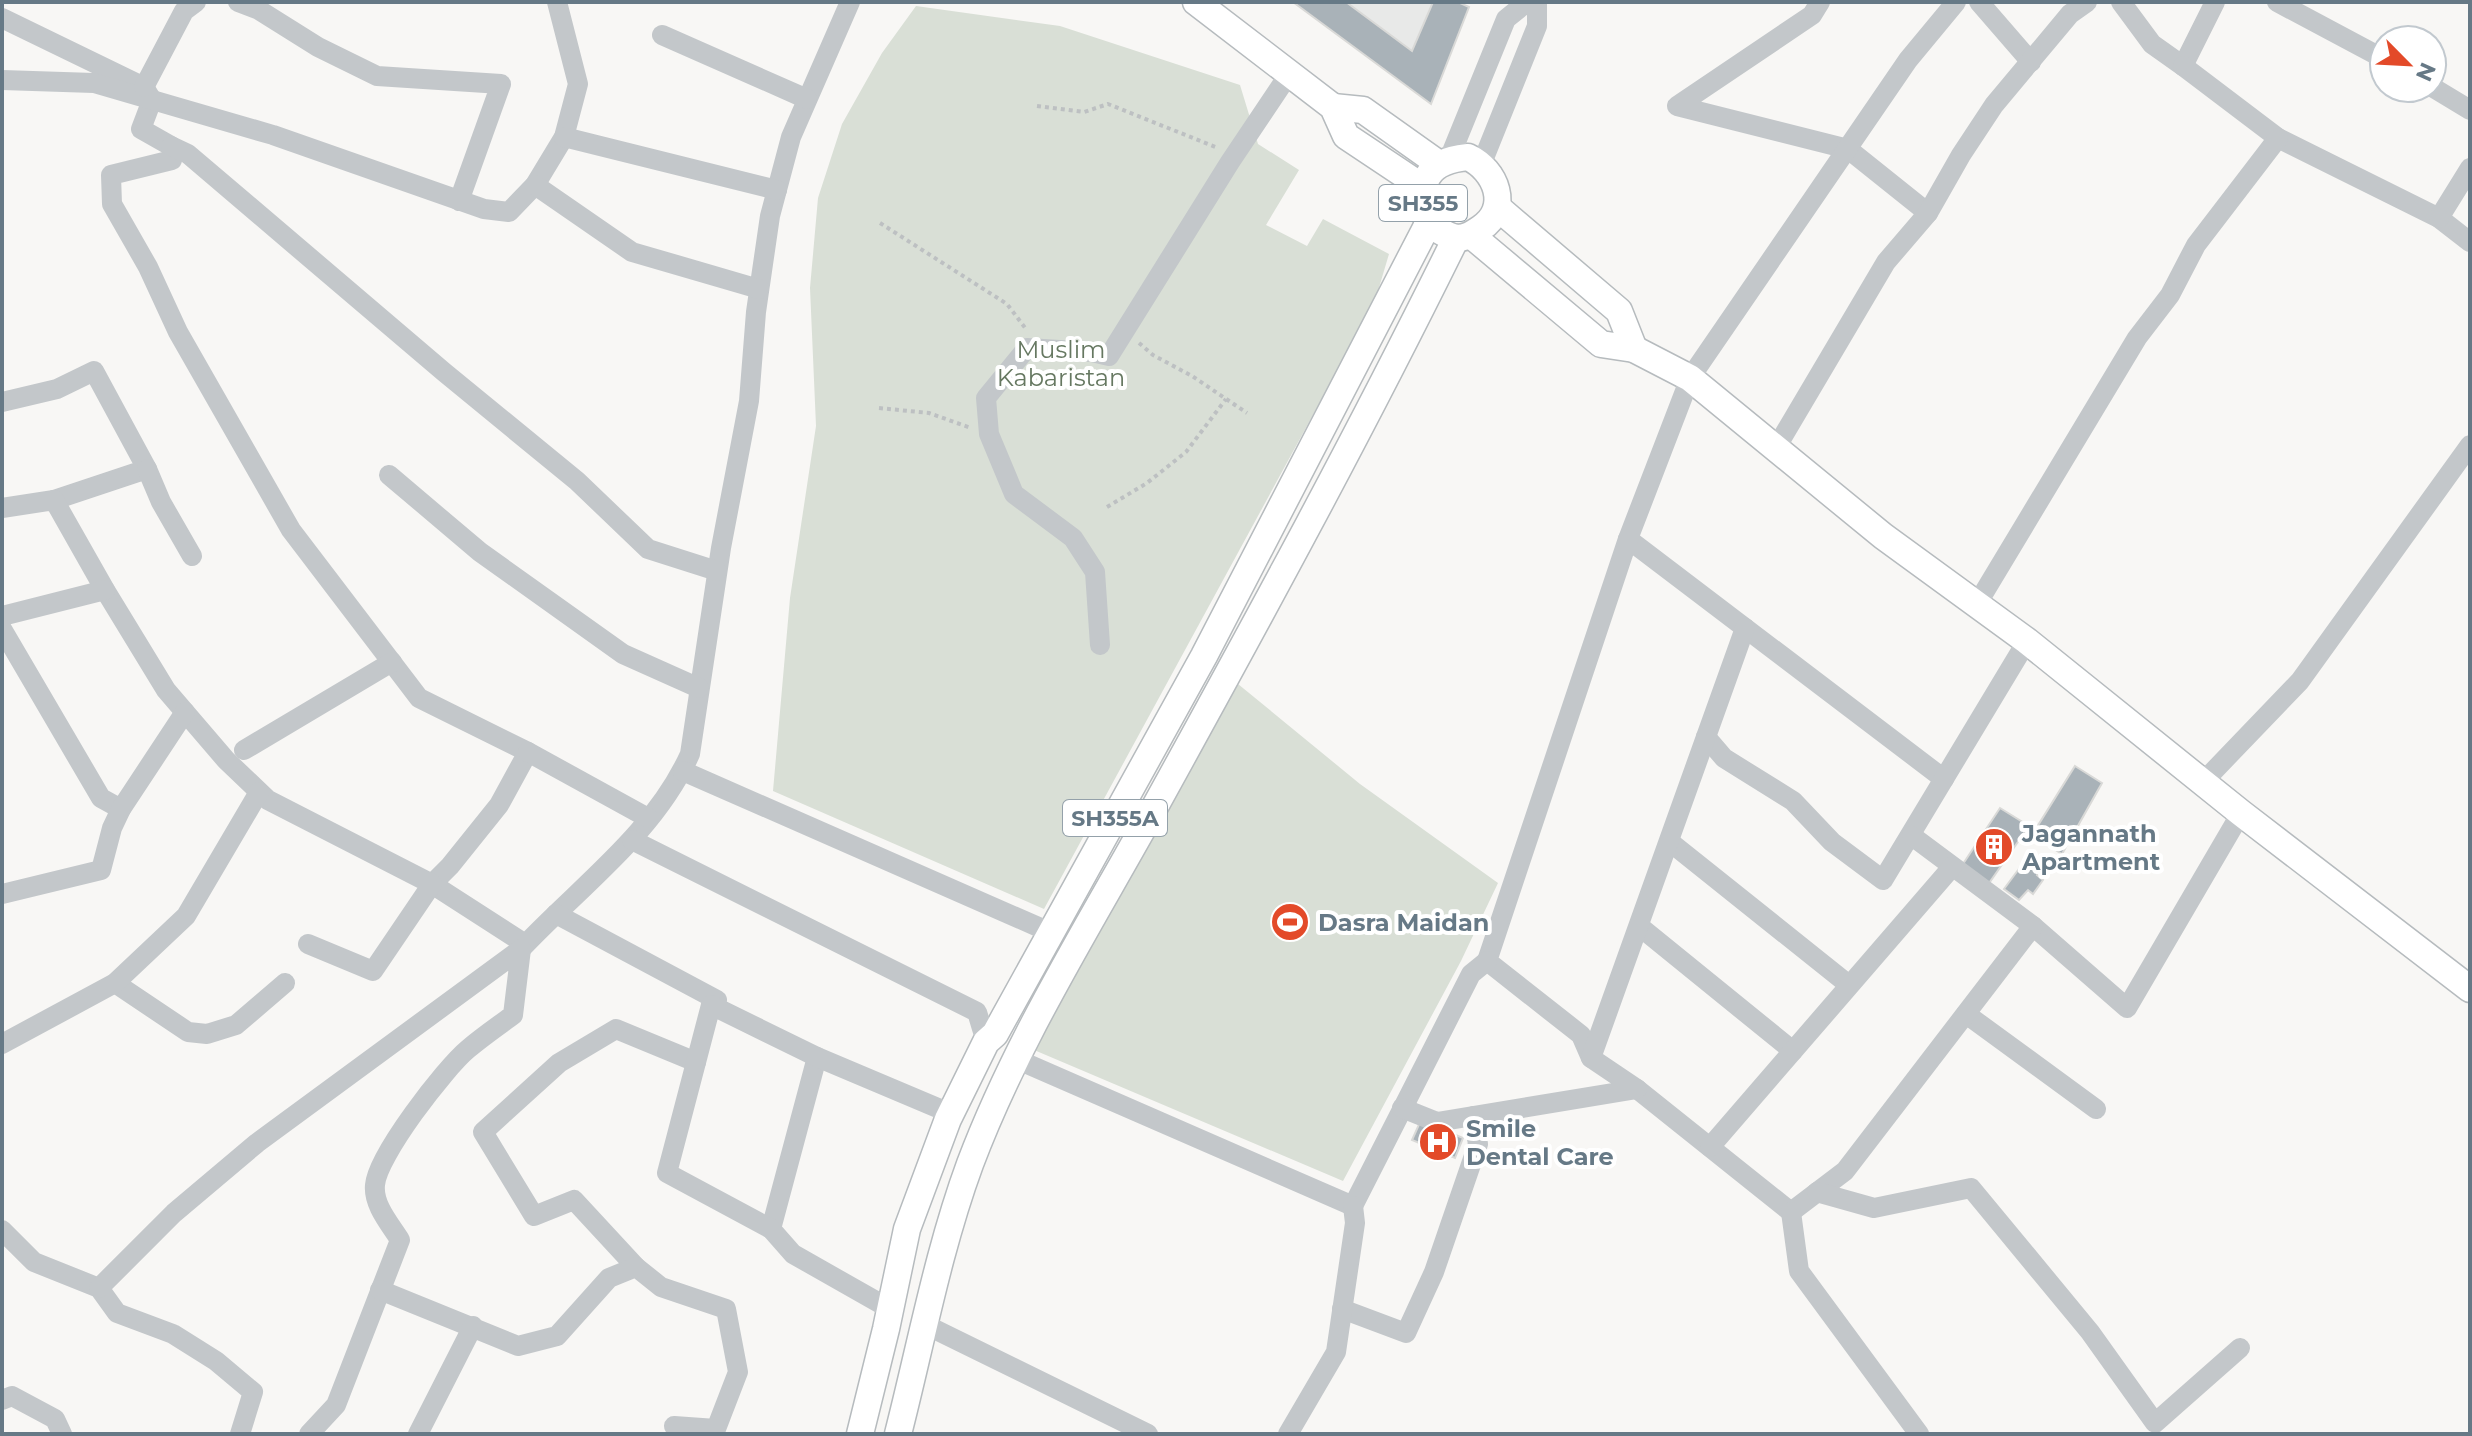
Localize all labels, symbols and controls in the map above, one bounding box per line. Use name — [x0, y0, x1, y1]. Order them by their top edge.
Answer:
north arrow — [2368, 24, 2448, 104]
text: N — [2410, 58, 2442, 86]
road number: SH355 — [1379, 185, 1467, 221]
park label: Muslim Kabaristan — [997, 335, 1125, 392]
road number: SH355A — [1063, 800, 1167, 836]
place label: Jagannath Apartment — [2021, 819, 2161, 876]
building icon: Jagannath Apartment — [1973, 826, 2015, 868]
sports icon: Dasra Maidan — [1269, 901, 1311, 943]
place label: Dasra Maidan — [1318, 908, 1489, 937]
place label: Smile Dental Care — [1466, 1114, 1614, 1171]
hospital icon: Smile Dental Care — [1417, 1121, 1459, 1163]

